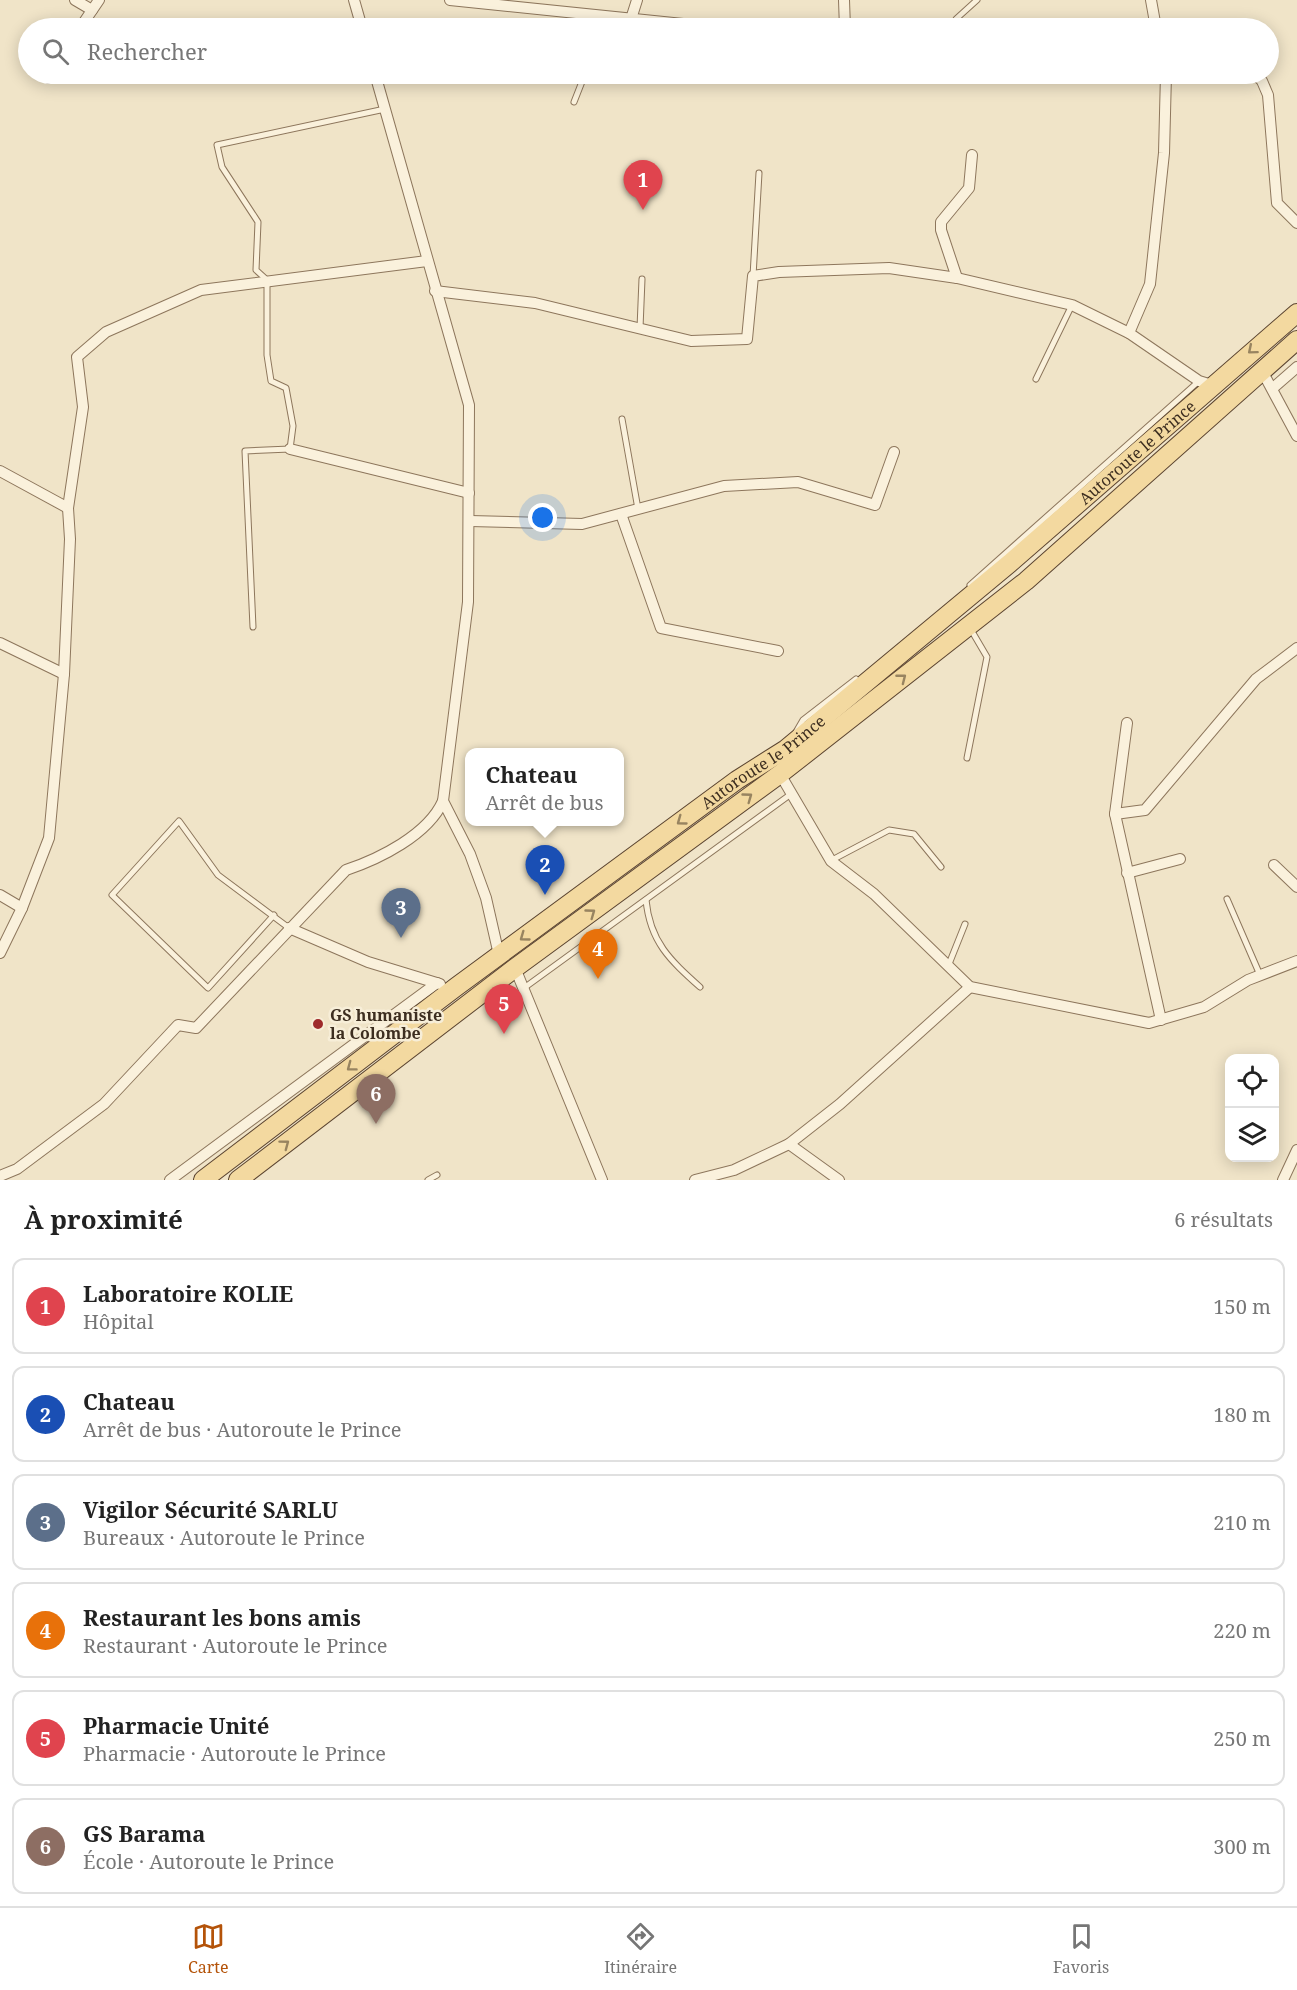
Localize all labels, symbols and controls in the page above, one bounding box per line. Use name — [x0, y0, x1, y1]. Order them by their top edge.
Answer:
search box — [18, 18, 1279, 84]
icon: search — [39, 35, 72, 68]
text: Rechercher — [87, 36, 207, 66]
pin: 1 — [624, 160, 662, 210]
one-way arrow — [1248, 343, 1259, 354]
street label: Autoroute le Prince — [1074, 395, 1200, 509]
your location — [528, 503, 557, 532]
one-way arrow — [896, 675, 907, 686]
street label: Autoroute le Prince — [696, 710, 830, 814]
popup — [465, 748, 624, 826]
text: Chateau — [485, 759, 577, 789]
text: Arrêt de bus — [485, 789, 604, 816]
one-way arrow — [741, 793, 752, 804]
one-way arrow — [677, 814, 688, 825]
pin: 2 — [526, 846, 564, 895]
pin: 3 — [382, 888, 420, 938]
one-way arrow — [584, 909, 595, 920]
one-way arrow — [520, 930, 531, 941]
pin: 4 — [578, 930, 618, 979]
pin: 5 — [484, 984, 524, 1034]
place label: GS humaniste la Colombe — [330, 1004, 442, 1044]
marker: GS humaniste la Colombe — [311, 1017, 325, 1031]
map controls — [1225, 1054, 1279, 1162]
button: locate — [1225, 1054, 1279, 1108]
one-way arrow — [347, 1059, 358, 1070]
pin: 6 — [356, 1074, 395, 1124]
button: layers — [1225, 1108, 1279, 1162]
one-way arrow — [278, 1141, 289, 1152]
text: À proximité — [24, 1201, 183, 1237]
text: 6 résultats — [1174, 1206, 1273, 1233]
text: Laboratoire KOLIE — [83, 1278, 293, 1308]
text: 1 — [40, 1293, 51, 1320]
text: 150 m — [1213, 1293, 1271, 1320]
text: Hôpital — [83, 1308, 154, 1335]
text: Chateau — [83, 1386, 175, 1416]
text: 2 — [40, 1401, 51, 1428]
text: 180 m — [1213, 1401, 1271, 1428]
text: Arrêt de bus · Autoroute le Prince — [83, 1416, 401, 1443]
text: Vigilor Sécurité SARLU — [83, 1494, 338, 1524]
text: 3 — [40, 1509, 51, 1536]
text: 210 m — [1213, 1509, 1271, 1536]
text: Bureaux · Autoroute le Prince — [83, 1524, 365, 1551]
text: Restaurant les bons amis — [83, 1602, 361, 1632]
text: 4 — [40, 1617, 51, 1644]
text: 220 m — [1213, 1617, 1271, 1644]
text: Restaurant · Autoroute le Prince — [83, 1632, 387, 1659]
text: Pharmacie Unité — [83, 1710, 269, 1740]
text: 5 — [40, 1725, 51, 1752]
text: 250 m — [1213, 1725, 1271, 1752]
text: Pharmacie · Autoroute le Prince — [83, 1740, 386, 1767]
text: GS Barama — [83, 1818, 206, 1848]
text: 6 — [40, 1833, 51, 1860]
text: 300 m — [1213, 1833, 1271, 1860]
text: École · Autoroute le Prince — [83, 1848, 334, 1875]
tab: Carte — [188, 1920, 228, 1978]
tab: Itinéraire — [604, 1920, 677, 1978]
tab: Favoris — [1053, 1920, 1109, 1978]

